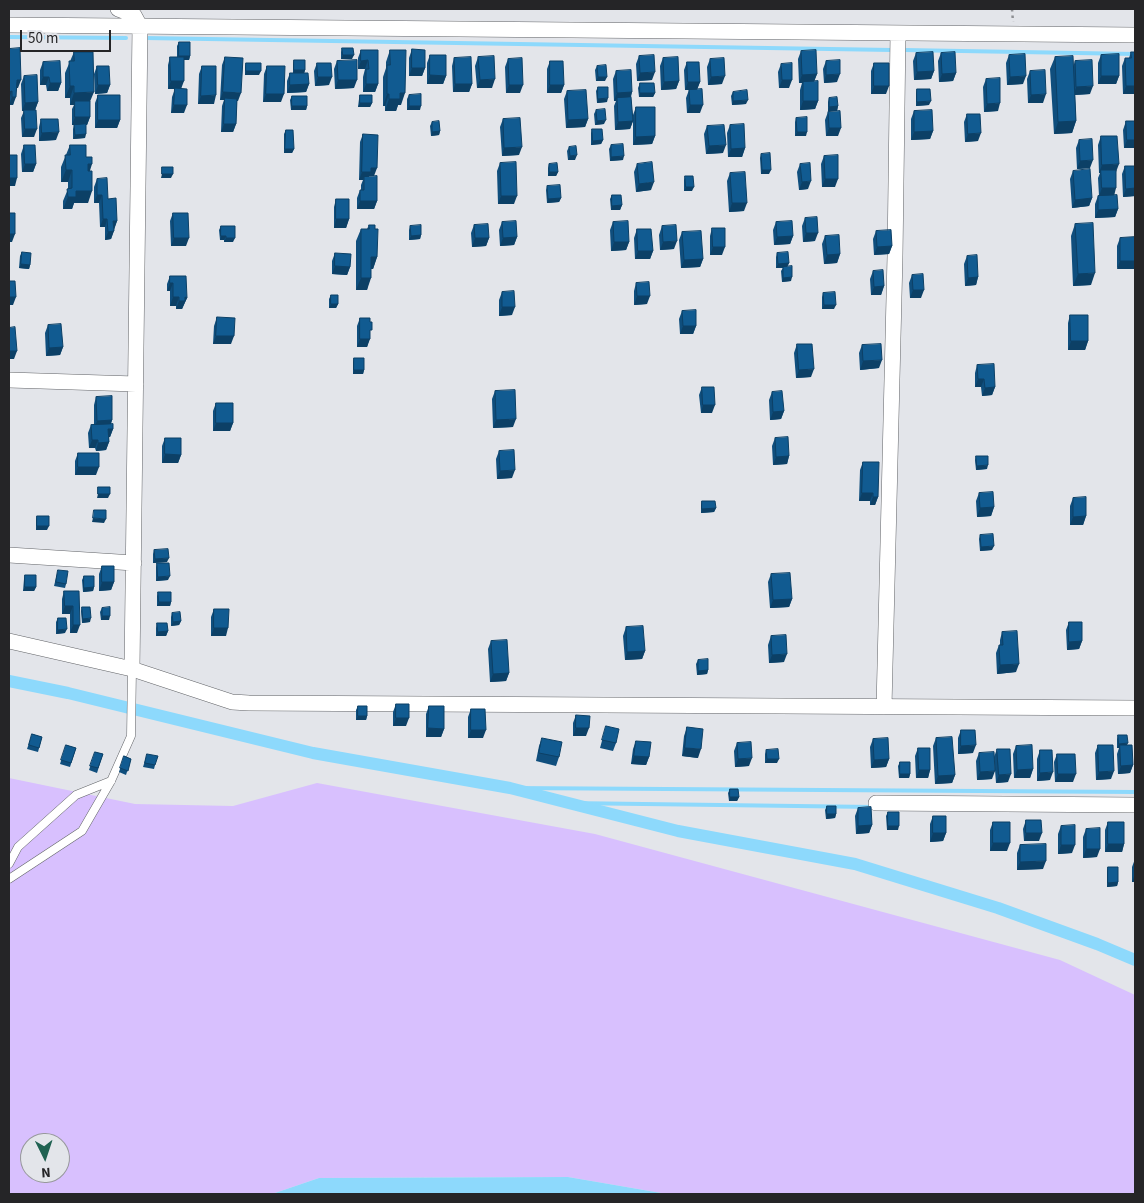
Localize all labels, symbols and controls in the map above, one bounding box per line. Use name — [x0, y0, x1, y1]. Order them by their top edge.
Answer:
scale bar — [22, 20, 114, 52]
text: 50 m — [28, 28, 58, 49]
north arrow — [20, 1133, 70, 1183]
text: N — [41, 1162, 51, 1182]

